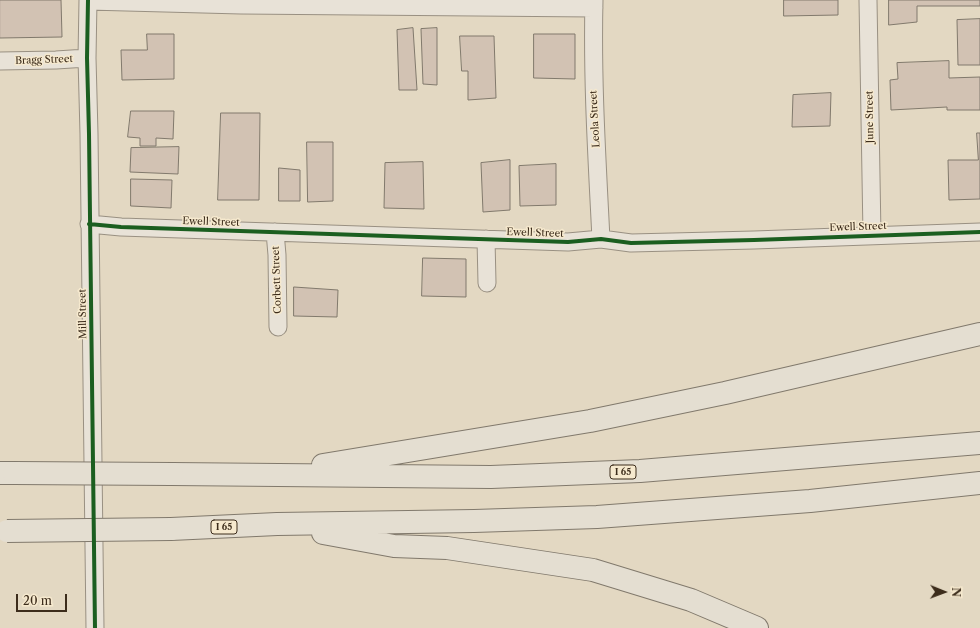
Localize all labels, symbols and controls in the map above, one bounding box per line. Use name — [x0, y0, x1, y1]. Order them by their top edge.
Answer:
street label: Bragg Street — [15, 53, 73, 67]
street label: Leola Street — [588, 90, 602, 148]
street label: June Street — [864, 91, 876, 143]
street label: Ewell Street — [182, 215, 240, 229]
street label: Ewell Street — [829, 220, 887, 234]
street label: Ewell Street — [506, 226, 564, 240]
street label: Corbett Street — [270, 246, 284, 314]
street label: Mill Street — [77, 289, 89, 339]
road number: I 65 — [610, 465, 636, 479]
road number: I 65 — [211, 520, 237, 534]
north arrow — [924, 572, 964, 612]
scale bar — [18, 586, 69, 612]
text: N — [949, 587, 963, 597]
text: 20 m — [23, 593, 52, 608]

